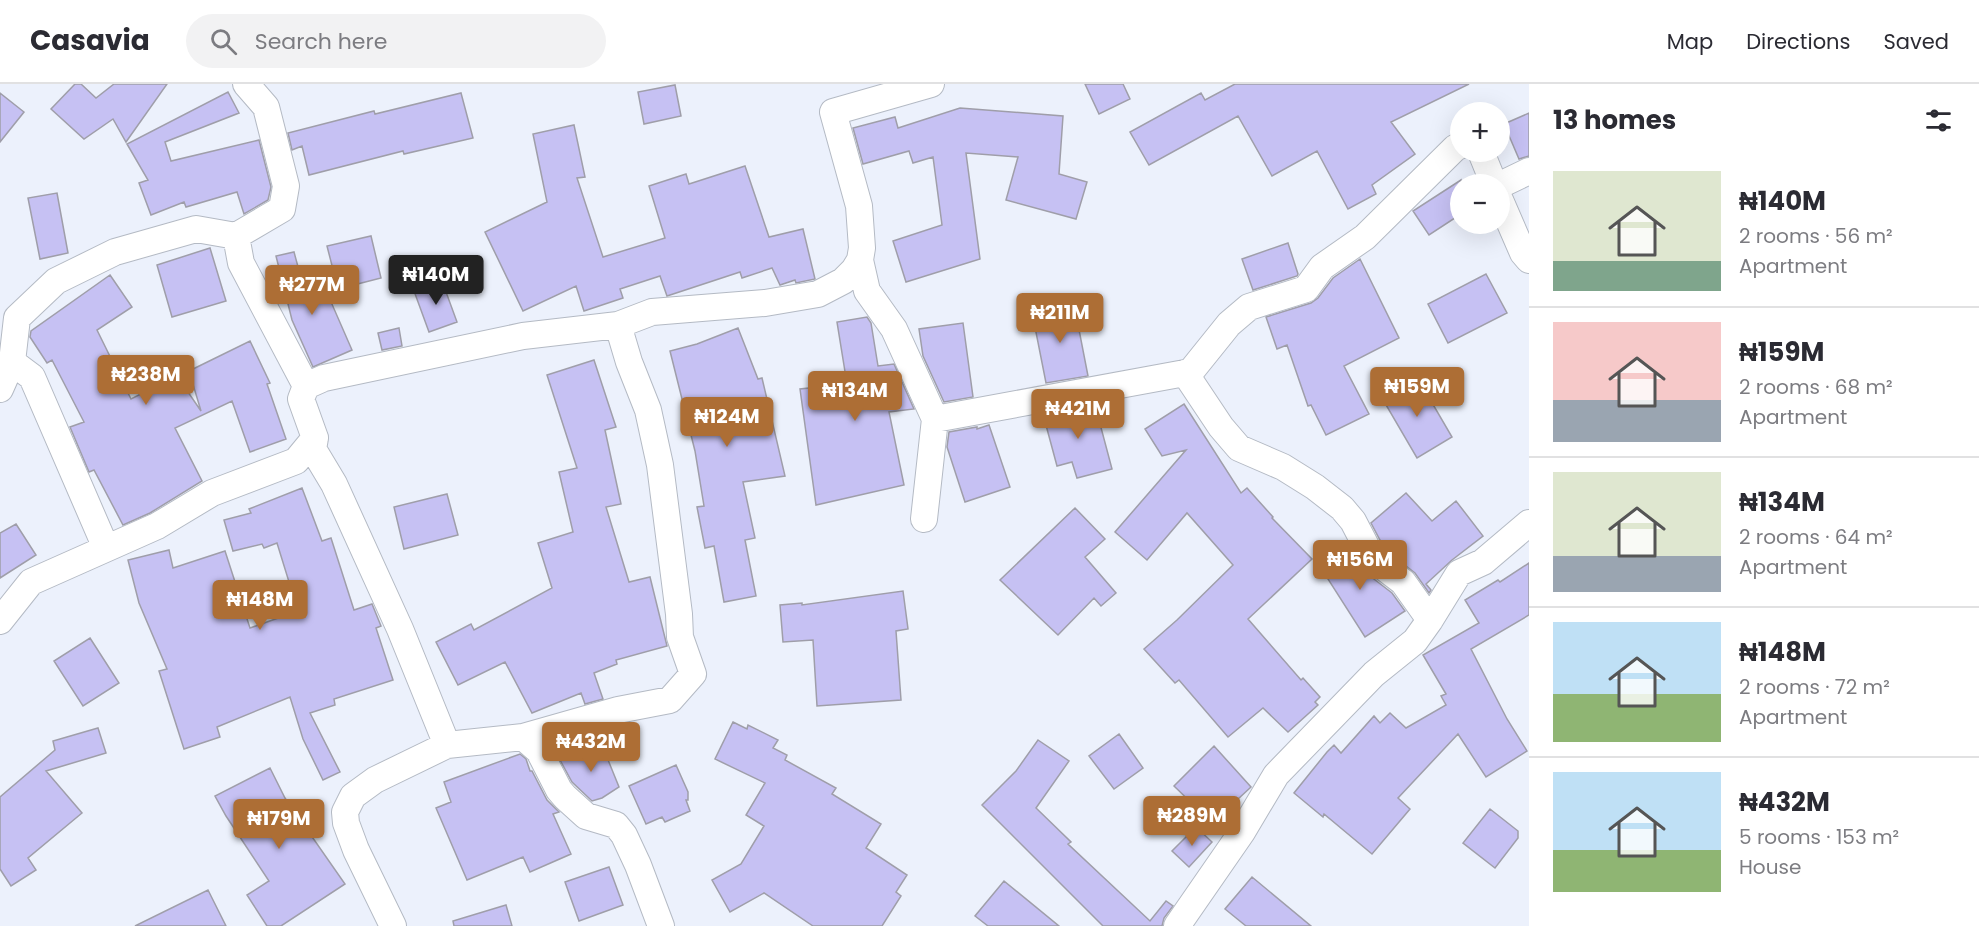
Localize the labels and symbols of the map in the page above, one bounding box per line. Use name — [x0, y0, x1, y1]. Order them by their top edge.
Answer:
pin: ₦140M — [394, 255, 478, 306]
pin: ₦277M — [270, 265, 354, 316]
pin: ₦211M — [1018, 293, 1102, 344]
pin: ₦238M — [104, 355, 188, 406]
pin: ₦159M — [1375, 367, 1459, 418]
pin: ₦134M — [813, 371, 897, 422]
pin: ₦421M — [1036, 389, 1120, 440]
pin: ₦124M — [685, 397, 769, 448]
pin: ₦156M — [1318, 540, 1402, 591]
pin: ₦148M — [218, 580, 302, 631]
pin: ₦432M — [549, 722, 633, 773]
pin: ₦289M — [1150, 796, 1234, 847]
pin: ₦179M — [237, 799, 321, 850]

